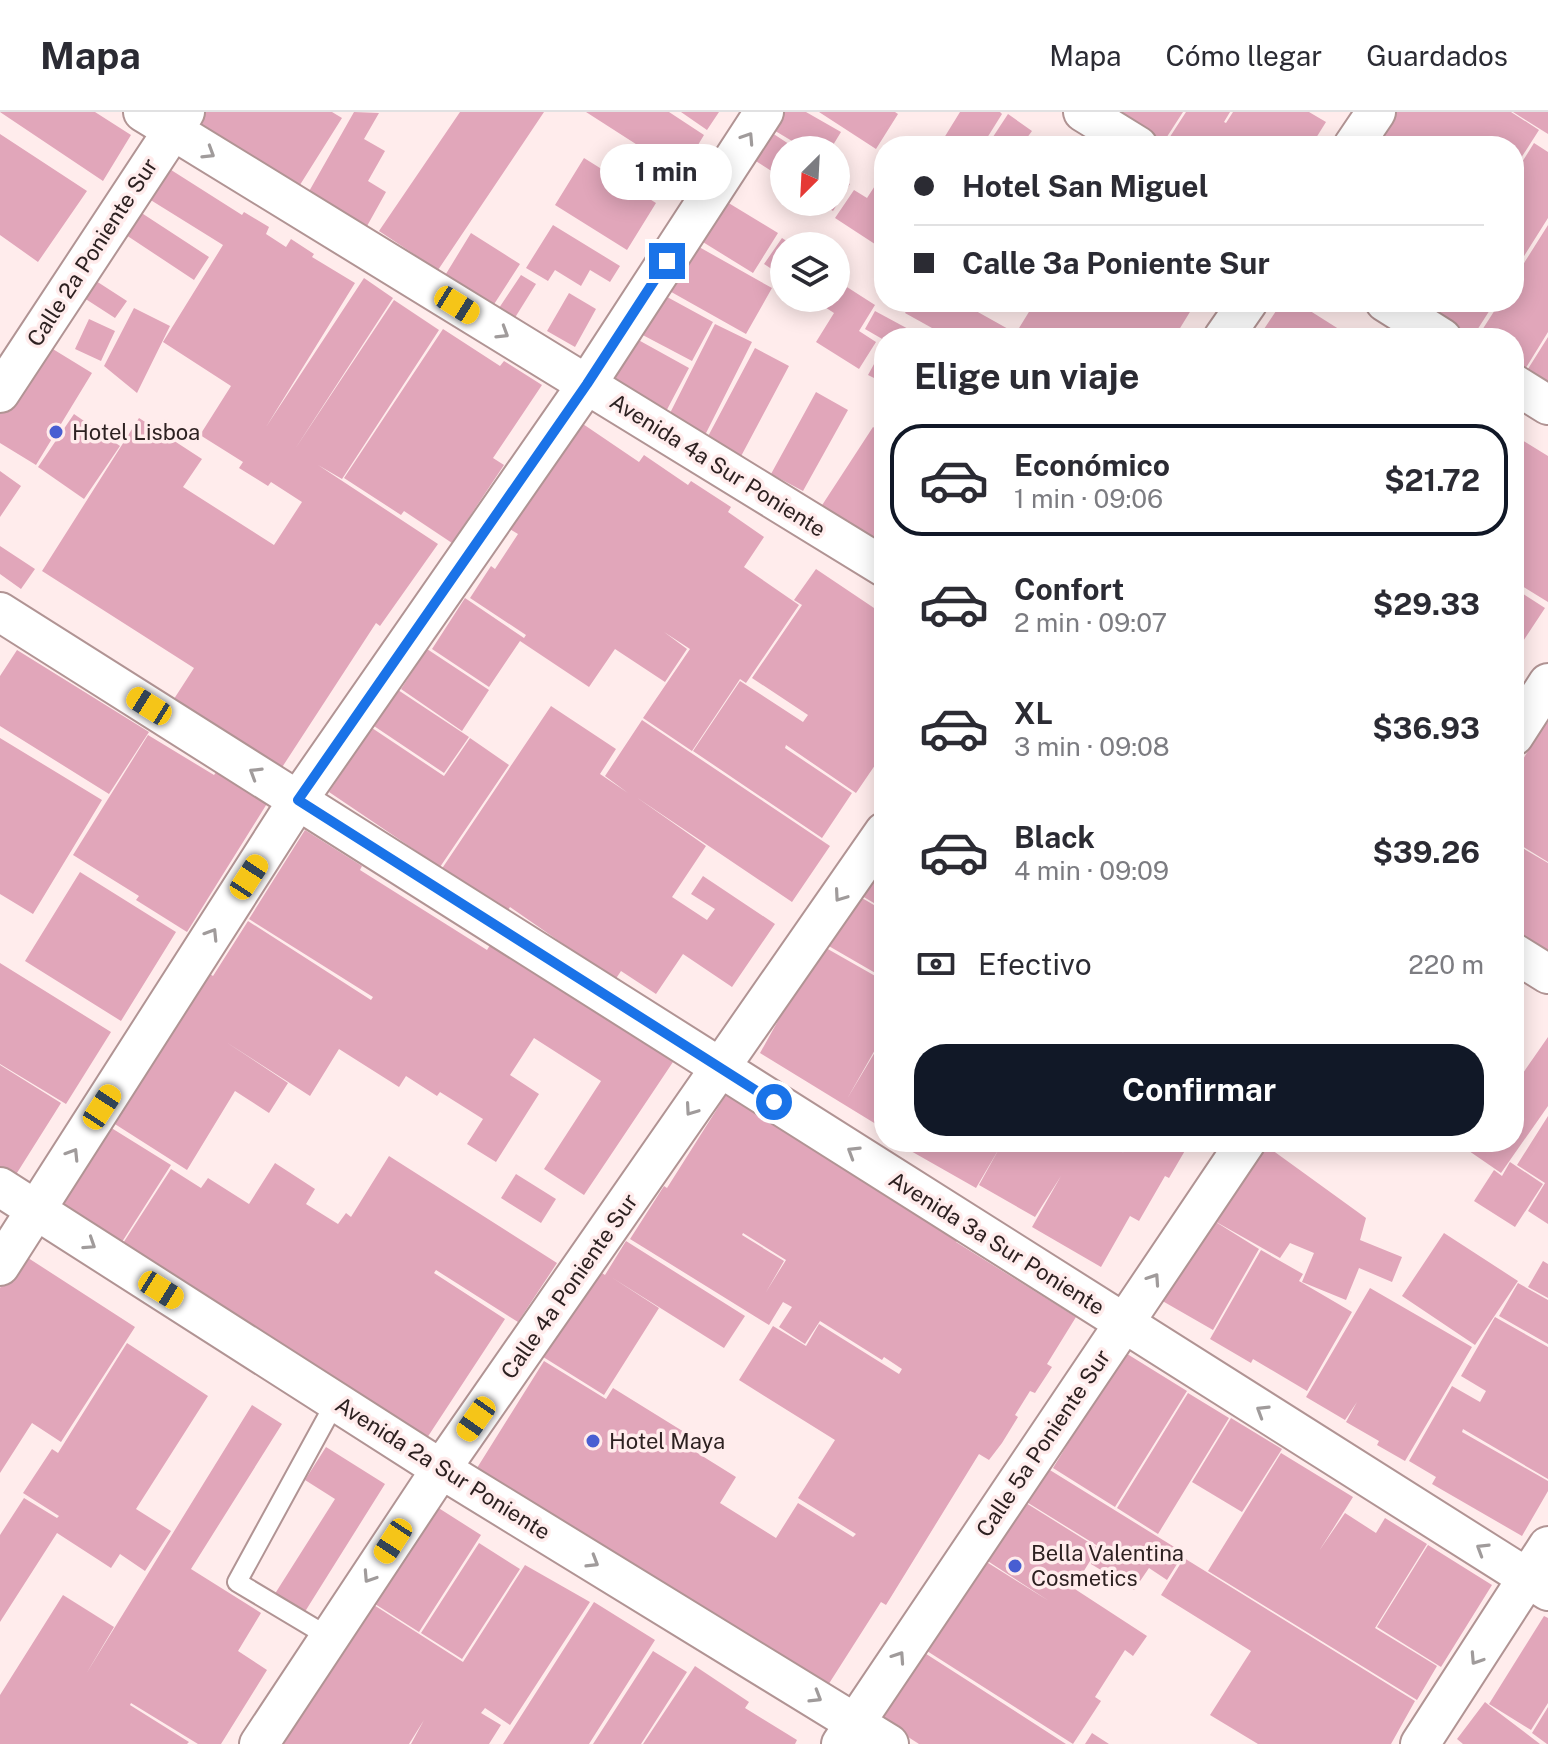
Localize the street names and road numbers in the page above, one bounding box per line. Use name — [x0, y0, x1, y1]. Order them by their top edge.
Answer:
street label: Calle 2a Poniente Sur — [21, 153, 163, 351]
street label: Avenida 4a Sur Poniente — [605, 388, 831, 542]
street label: Avenida 3a Sur Poniente — [884, 1166, 1110, 1320]
street label: Calle 4a Poniente Sur — [495, 1188, 643, 1384]
street label: Calle 5a Poniente Sur — [971, 1344, 1115, 1542]
street label: Avenida 2a Sur Poniente — [331, 1391, 555, 1545]

